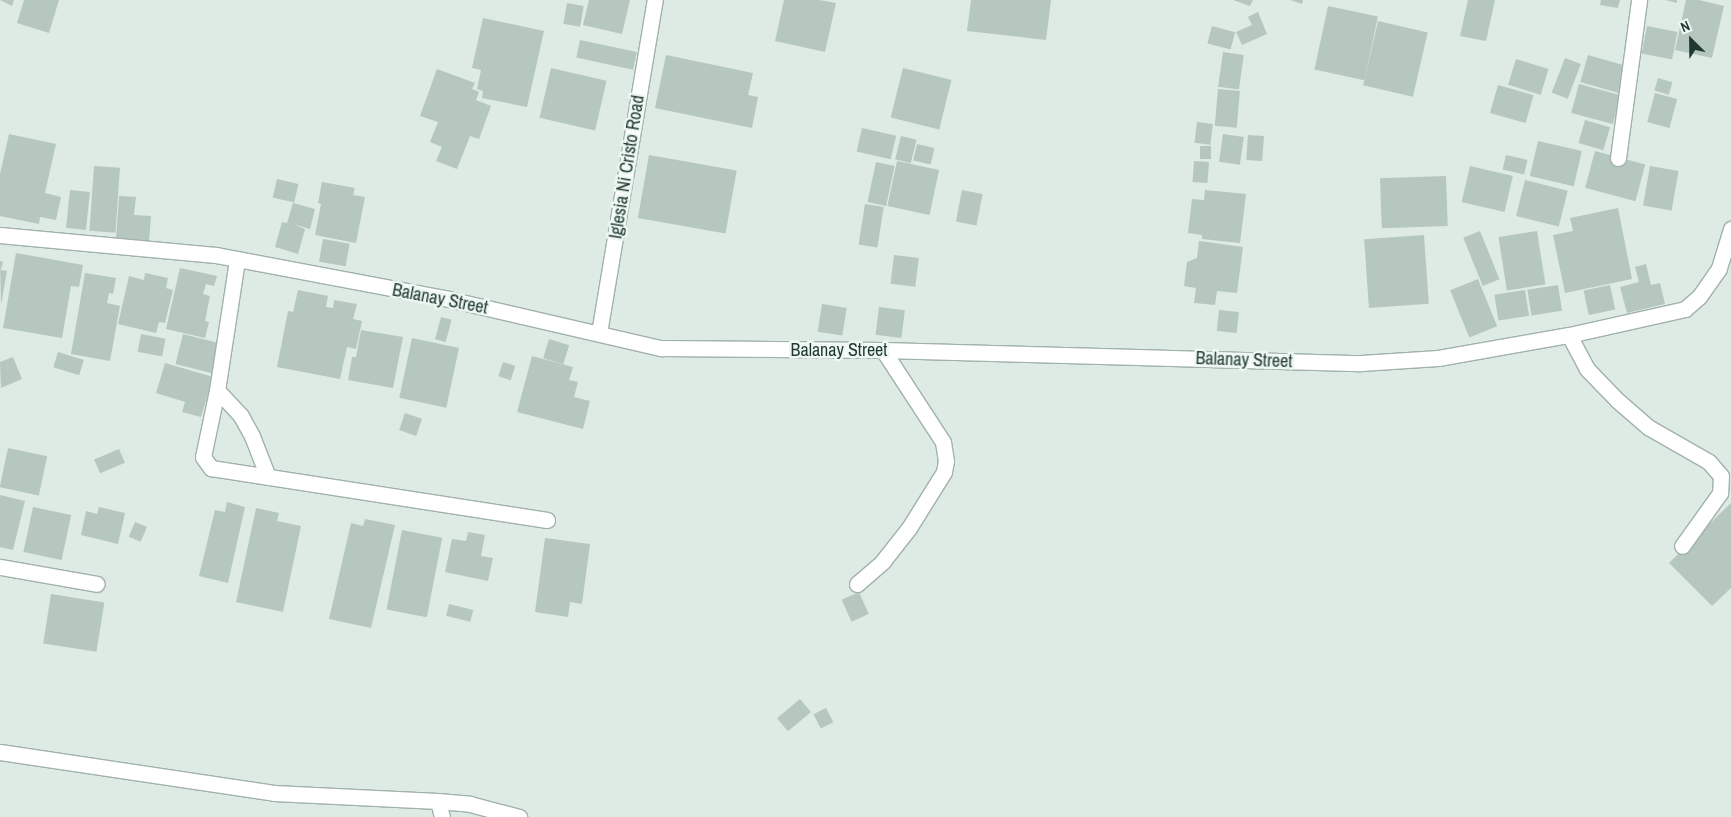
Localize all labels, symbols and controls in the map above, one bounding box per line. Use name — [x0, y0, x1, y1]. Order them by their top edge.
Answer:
north arrow — [1666, 15, 1716, 65]
text: N — [1678, 16, 1692, 36]
street label: Iglesia Ni Cristo Road — [605, 94, 649, 240]
street label: Balanay Street — [390, 279, 490, 319]
street label: Balanay Street — [791, 339, 887, 361]
street label: Balanay Street — [1195, 348, 1293, 372]

